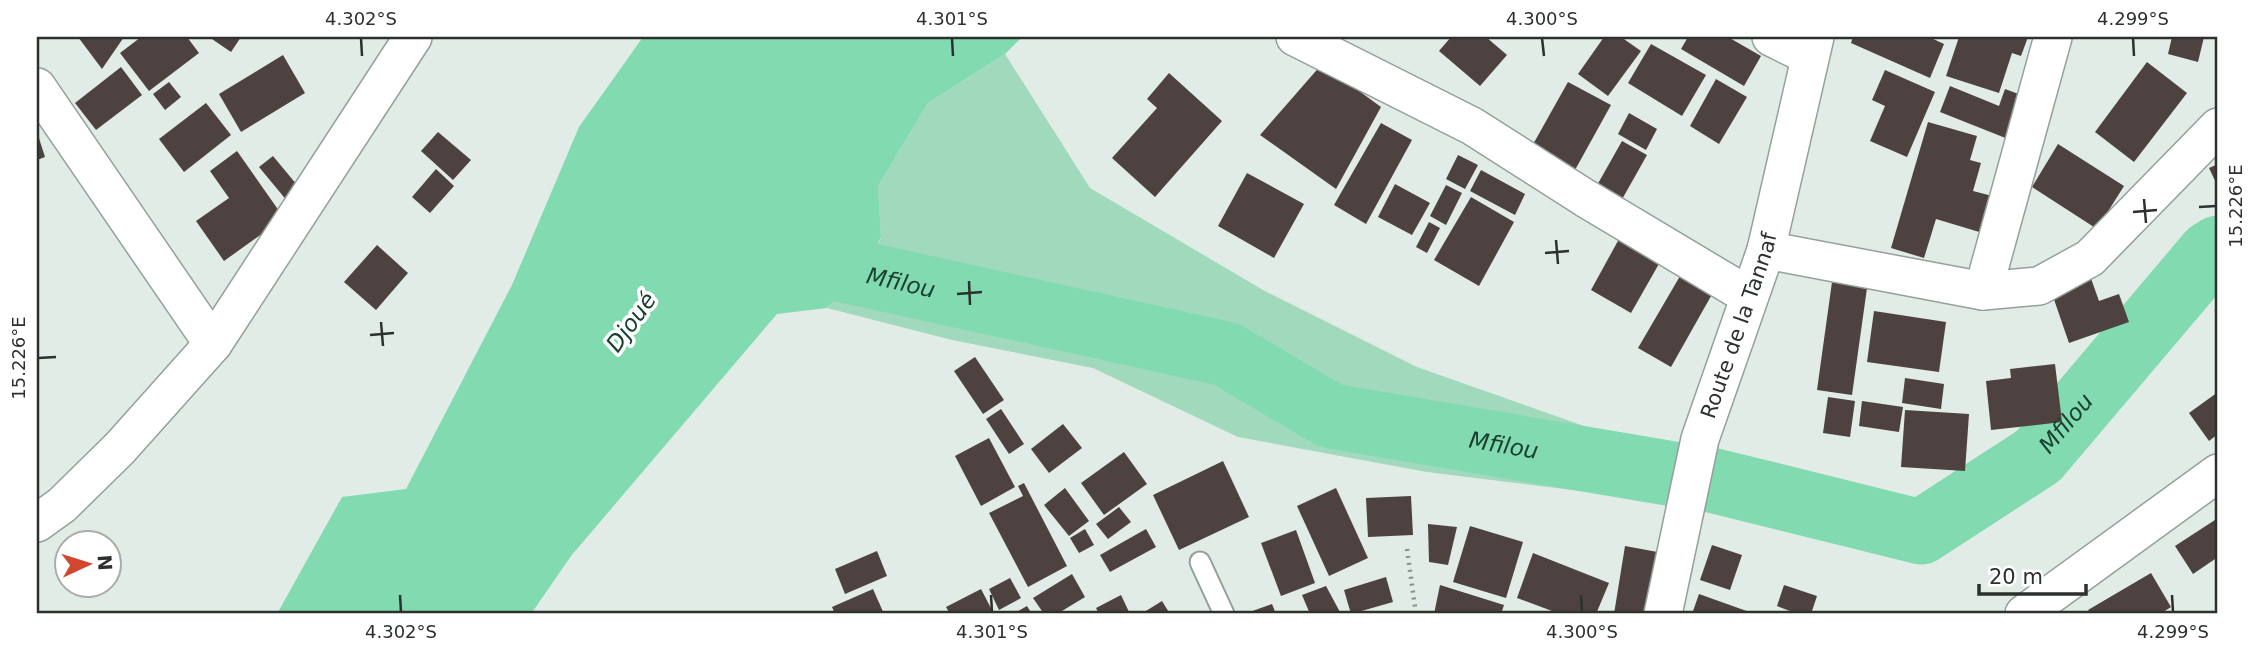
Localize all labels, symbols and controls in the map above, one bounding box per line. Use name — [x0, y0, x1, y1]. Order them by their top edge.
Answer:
text: 4.302°S — [325, 8, 397, 29]
text: 4.301°S — [916, 8, 988, 29]
text: 4.300°S — [1506, 8, 1578, 29]
text: 4.299°S — [2097, 8, 2169, 29]
text: 15.226°E — [2225, 164, 2246, 248]
street label: Route de la Tannaf — [1696, 230, 1782, 422]
water label: Mfilou — [864, 262, 938, 303]
water label: Djoué — [601, 287, 661, 357]
text: 15.226°E — [8, 316, 29, 400]
water label: Mfilou — [2033, 388, 2098, 458]
water label: Mfilou — [1467, 427, 1540, 464]
north arrow — [52, 528, 122, 598]
scale bar — [1979, 553, 2085, 597]
text: N — [93, 554, 116, 572]
text: 20 m — [1989, 565, 2043, 589]
text: 4.302°S — [365, 621, 437, 642]
text: 4.301°S — [956, 621, 1028, 642]
text: 4.300°S — [1546, 621, 1618, 642]
text: 4.299°S — [2137, 621, 2209, 642]

